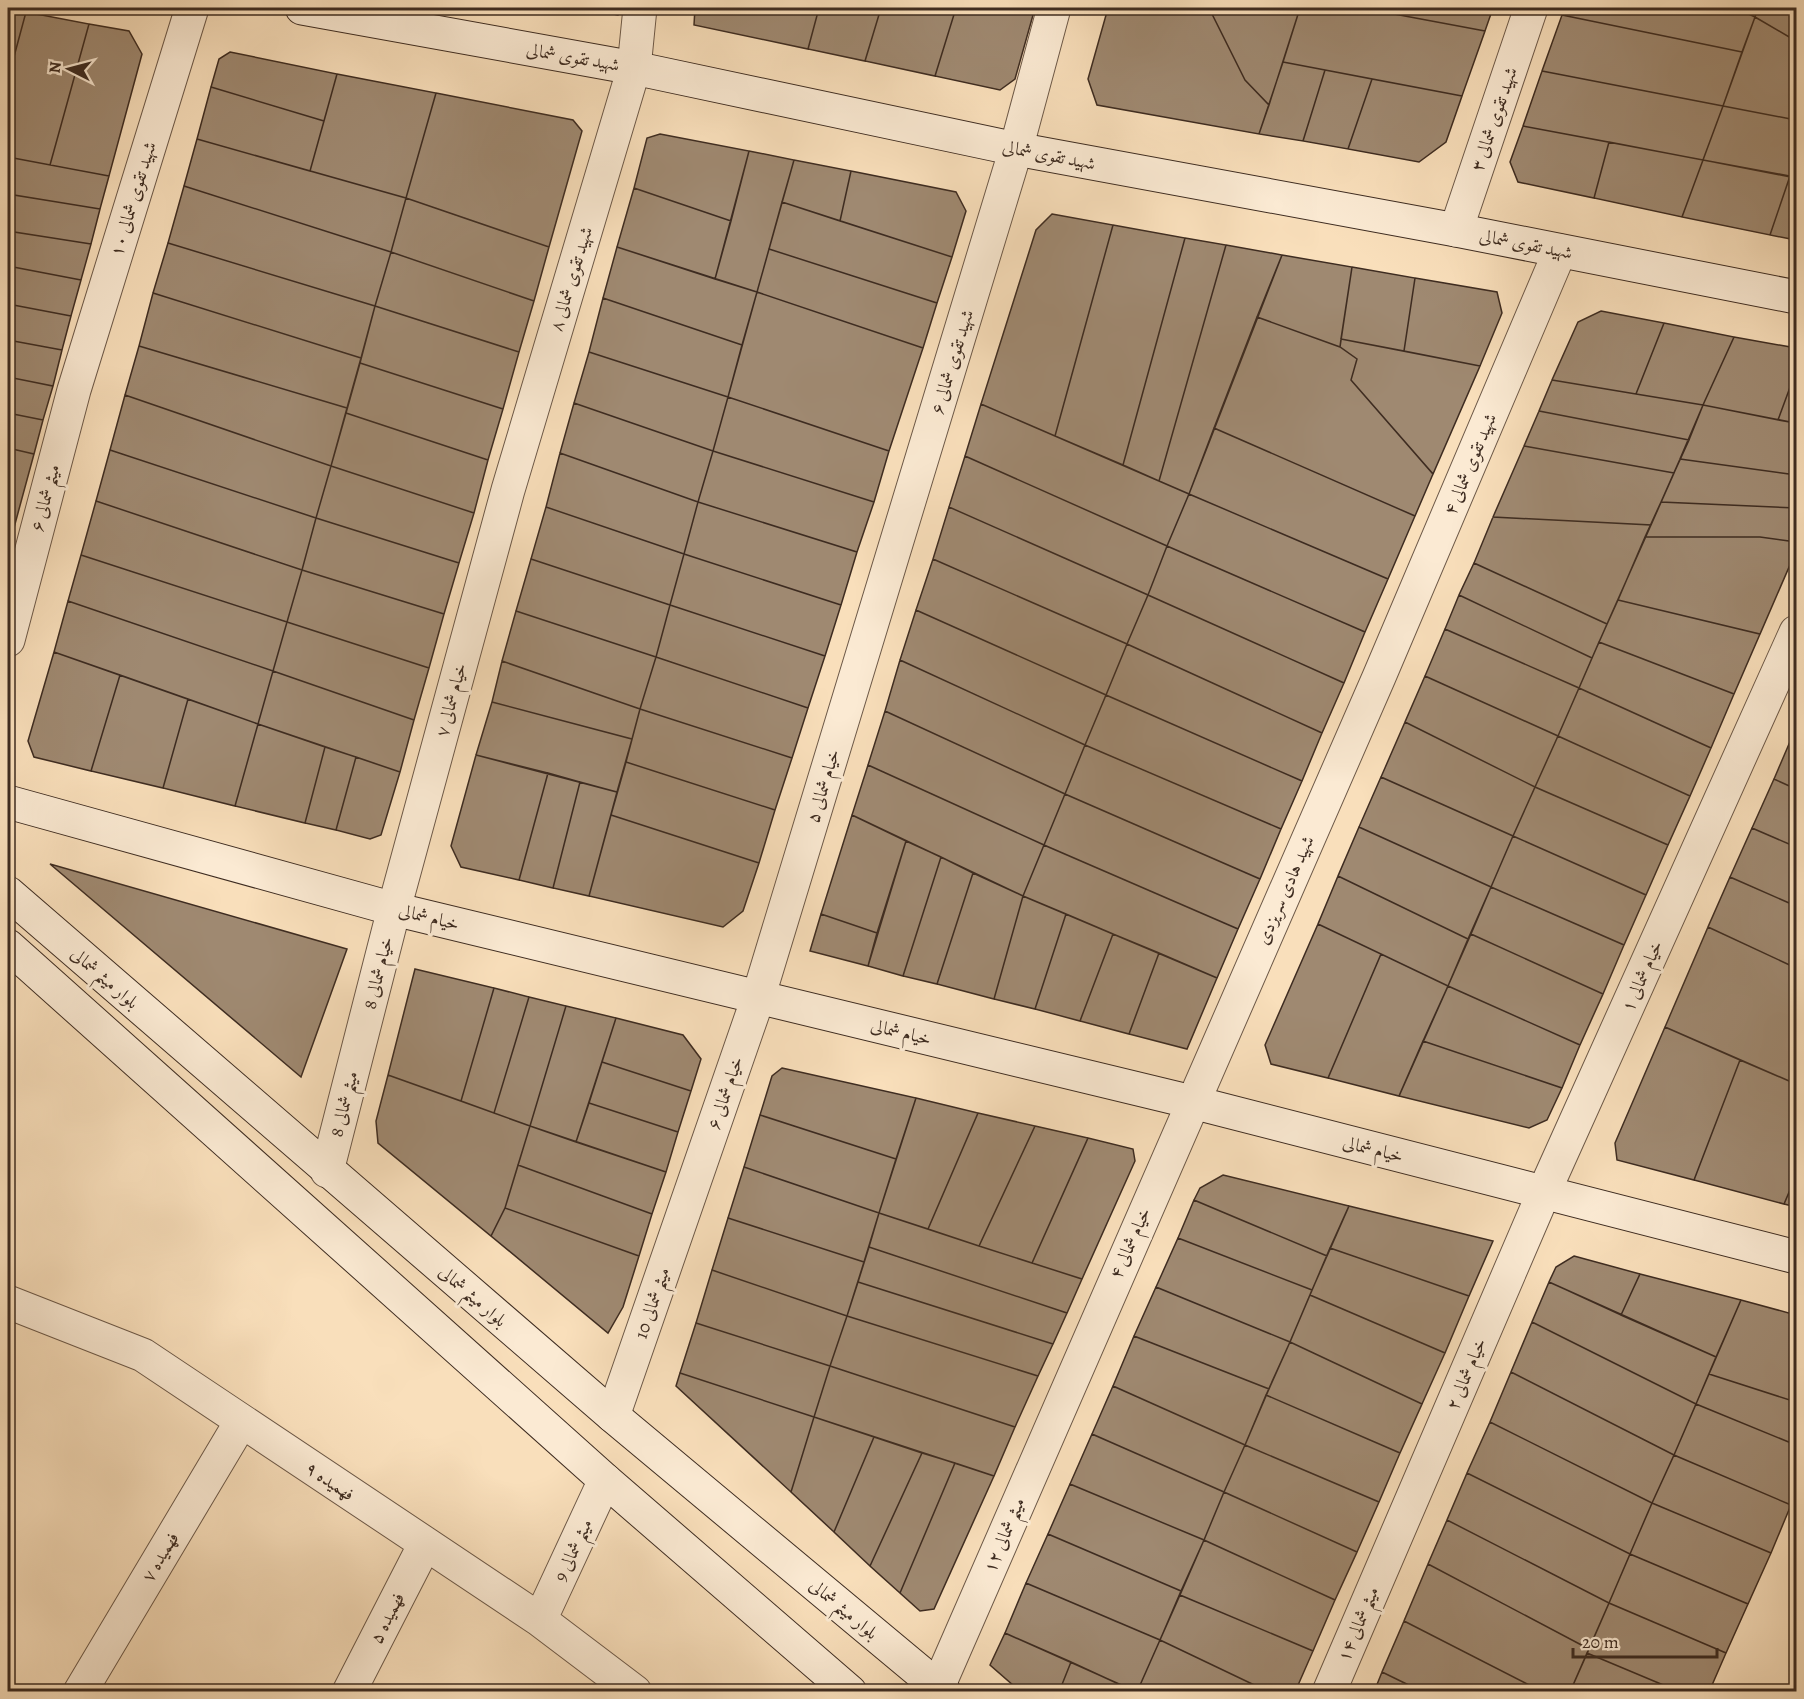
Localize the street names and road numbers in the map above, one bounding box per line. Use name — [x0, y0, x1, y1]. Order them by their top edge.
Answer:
street label: شهید تقوی شمالی — [524, 37, 622, 77]
street label: شهید تقوی شمالی ۳ — [1465, 64, 1523, 174]
street label: شهید تقوی شمالی — [1000, 134, 1098, 176]
street label: شهید تقوی شمالی ۱۰ — [104, 139, 162, 259]
street label: شهید تقوی شمالی — [1477, 223, 1575, 265]
street label: شهید تقوی شمالی ۸ — [544, 224, 598, 334]
street label: شهید تقوی شمالی ۶ — [925, 307, 979, 417]
street label: شهید تقوی شمالی ۴ — [1438, 409, 1502, 519]
street label: میثم شمالی ۶ — [25, 462, 71, 536]
street label: خیام شمالی ۷ — [430, 660, 476, 741]
street label: خیام شمالی ۵ — [800, 746, 849, 827]
street label: شهید هادی سریزدی — [1250, 832, 1320, 948]
street label: خیام شمالی — [395, 898, 462, 940]
street label: خیام شمالی 8 — [357, 934, 402, 1013]
street label: خیام شمالی ۱ — [1616, 937, 1672, 1017]
street label: بلوار میثم شمالی — [62, 942, 144, 1019]
street label: خیام شمالی — [867, 1013, 934, 1055]
street label: خیام شمالی ۶ — [701, 1053, 752, 1134]
street label: میثم شمالی 8 — [324, 1069, 370, 1141]
street label: خیام شمالی — [1339, 1130, 1406, 1172]
street label: خیام شمالی ۴ — [1104, 1204, 1160, 1284]
street label: بلوار میثم شمالی — [430, 1260, 512, 1337]
street label: میثم شمالی 10 — [629, 1264, 681, 1344]
street label: خیام شمالی ۲ — [1440, 1334, 1496, 1415]
street label: فهمیده ۹ — [301, 1456, 359, 1506]
street label: میثم شمالی ۱۲ — [977, 1494, 1036, 1579]
street label: میثم شمالی 9 — [548, 1515, 603, 1588]
street label: فهمیده ۷ — [136, 1528, 184, 1586]
street label: بلوار میثم شمالی — [801, 1573, 884, 1649]
street label: میثم شمالی ۱۴ — [1331, 1583, 1390, 1668]
street label: فهمیده ۵ — [364, 1588, 410, 1648]

